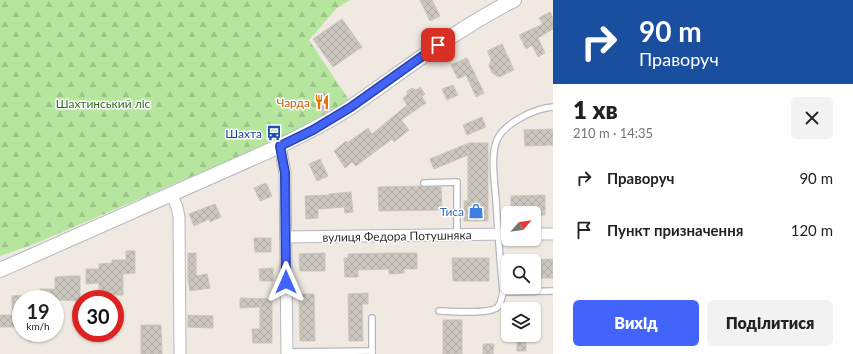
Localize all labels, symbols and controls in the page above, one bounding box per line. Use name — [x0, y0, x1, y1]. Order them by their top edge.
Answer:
text: 90 m — [639, 14, 702, 48]
icon: right — [573, 16, 625, 68]
pin — [421, 28, 455, 62]
icon: arrive — [427, 34, 449, 56]
text: Праворуч — [639, 48, 719, 70]
restaurant icon: Чарда — [313, 93, 331, 111]
place label: Чарда — [276, 95, 310, 110]
text: 1 хв — [573, 95, 618, 124]
park label: Шахтинський ліс — [56, 96, 151, 111]
button: close — [791, 97, 833, 139]
bus stop icon: Шахта — [265, 124, 283, 142]
text: 210 m · 14:35 — [573, 125, 653, 141]
place label: Шахта — [225, 126, 262, 141]
icon: right — [573, 167, 595, 189]
text: Праворуч — [607, 169, 674, 187]
text: 90 m — [799, 169, 833, 187]
shop icon: Тиса — [467, 202, 485, 220]
place label: Тиса — [440, 204, 464, 219]
north arrow — [501, 206, 541, 246]
map controls — [501, 206, 541, 342]
icon: arrive — [573, 219, 595, 241]
text: Пункт призначення — [607, 221, 743, 239]
text: 120 m — [791, 221, 833, 239]
street label: вулиця Федора Потушняка — [322, 227, 472, 245]
button: search — [501, 254, 541, 294]
position arrow — [265, 261, 307, 303]
speed limit sign: 30 — [72, 290, 124, 342]
text: 19 — [26, 299, 50, 323]
button: Вихід — [573, 300, 699, 346]
button: Поділитися — [707, 300, 833, 346]
button: layers — [501, 302, 541, 342]
text: km/h — [26, 320, 50, 332]

